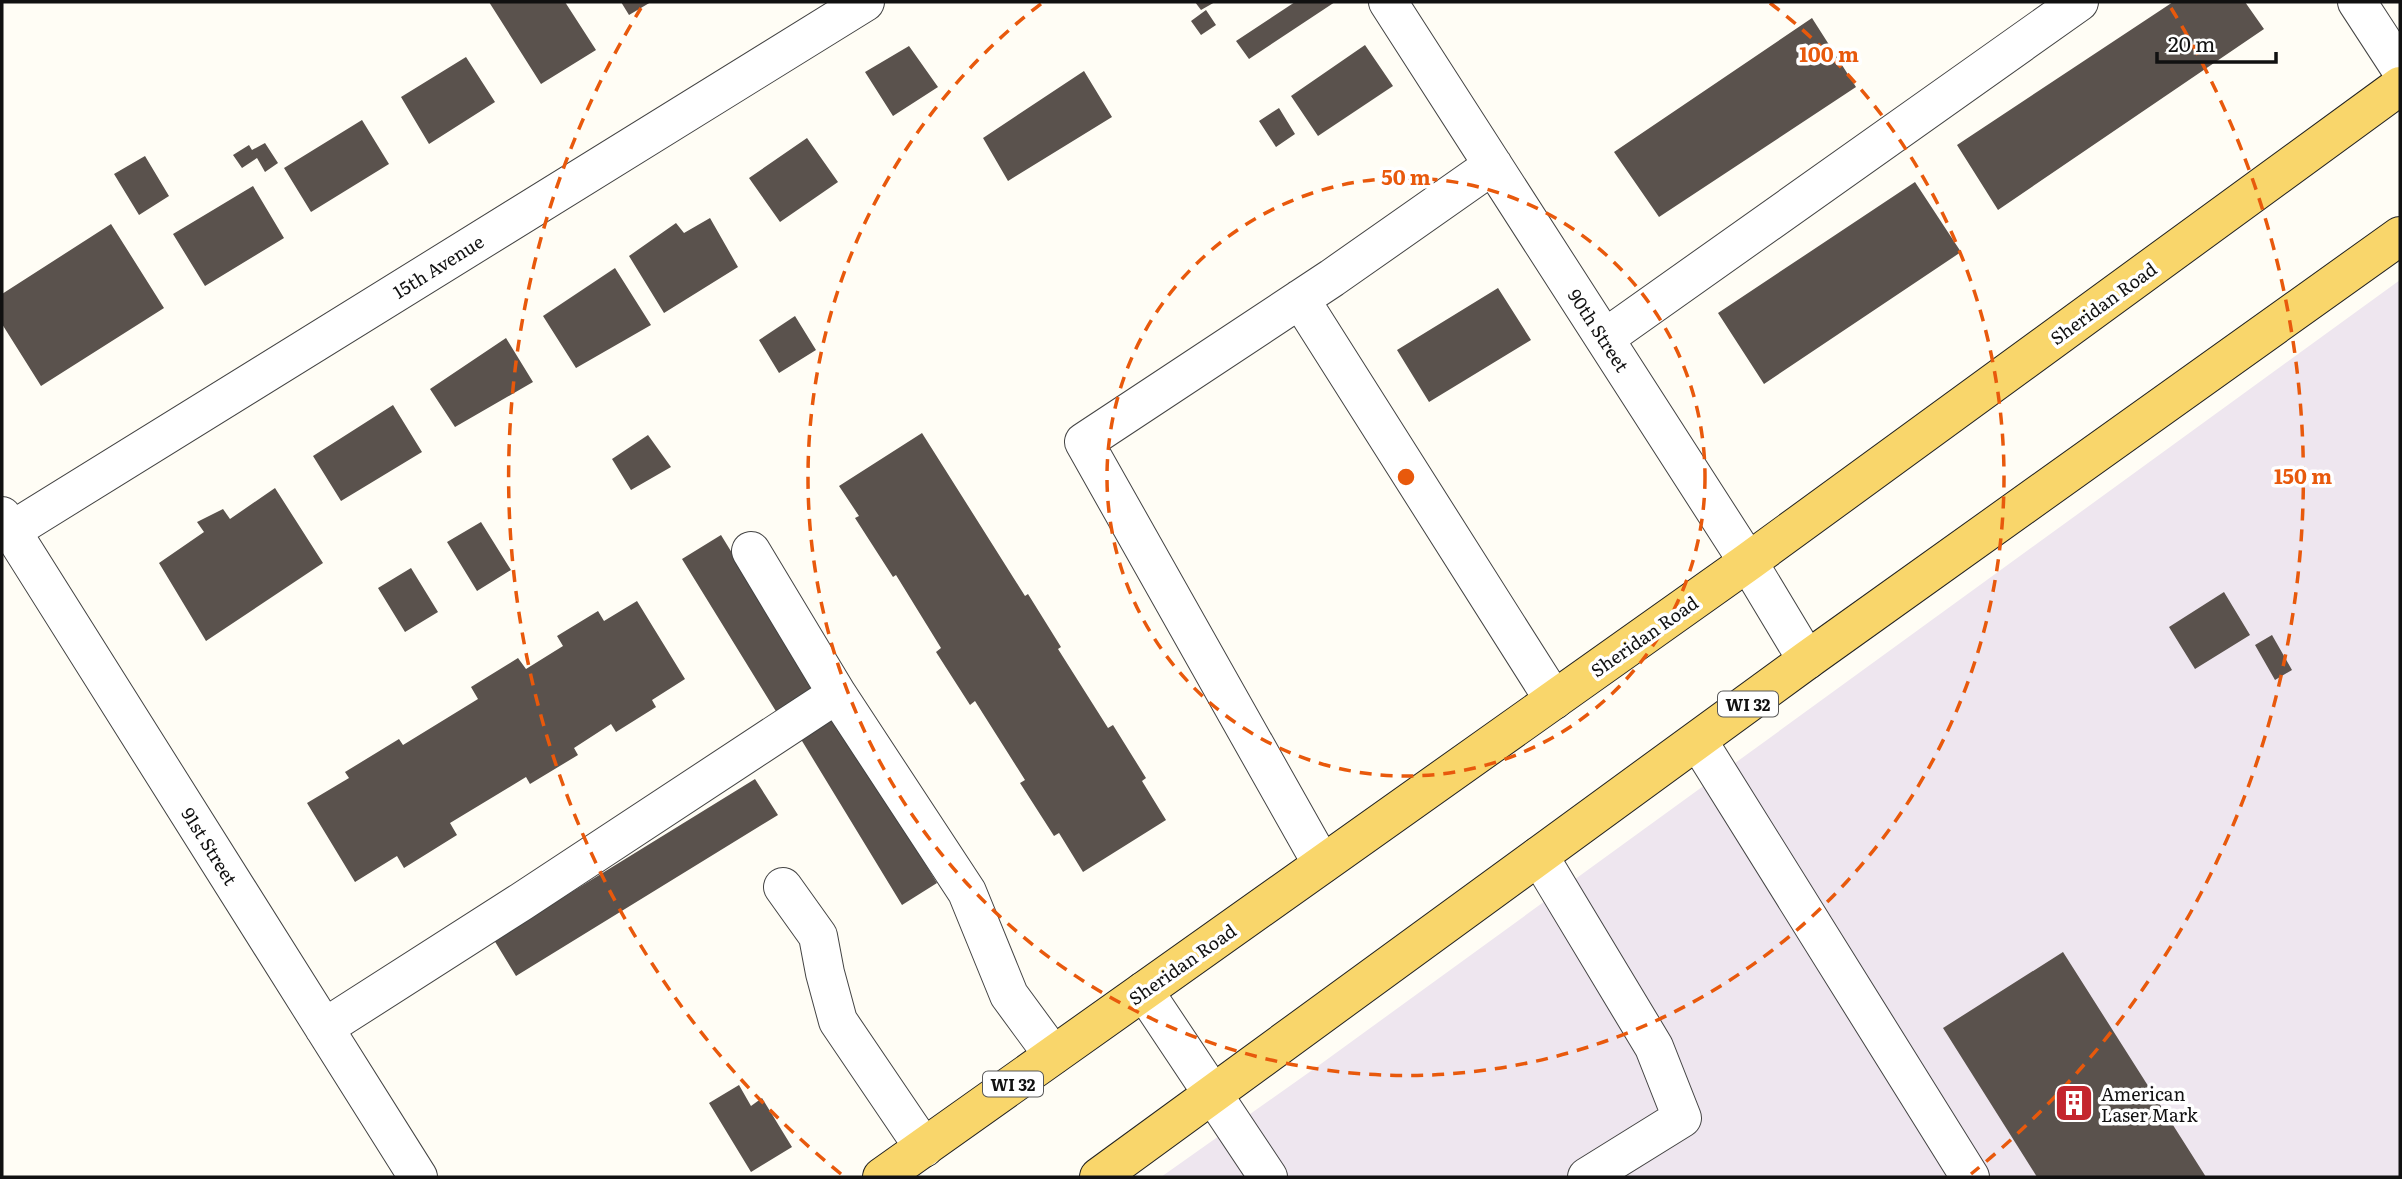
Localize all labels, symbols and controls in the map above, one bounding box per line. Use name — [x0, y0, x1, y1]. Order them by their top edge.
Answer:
scale bar — [2157, 21, 2276, 65]
text: 20 m — [2168, 27, 2215, 58]
text: 100 m — [1799, 37, 1859, 68]
text: 50 m — [1381, 160, 1431, 191]
street label: 15th Avenue — [387, 227, 489, 305]
street label: Sheridan Road — [2044, 255, 2162, 351]
street label: 90th Street — [1562, 283, 1636, 377]
text: 150 m — [2274, 459, 2332, 490]
centre of rings — [1394, 465, 1418, 489]
street label: Sheridan Road — [1585, 589, 1703, 683]
road number: WI 32 — [1718, 692, 1778, 716]
street label: 91st Street — [175, 802, 245, 891]
street label: Sheridan Road — [1123, 917, 1241, 1011]
road number: WI 32 — [983, 1072, 1043, 1096]
place label: American Laser Mark — [2101, 1080, 2199, 1128]
building icon: American Laser Mark — [2053, 1082, 2095, 1124]

